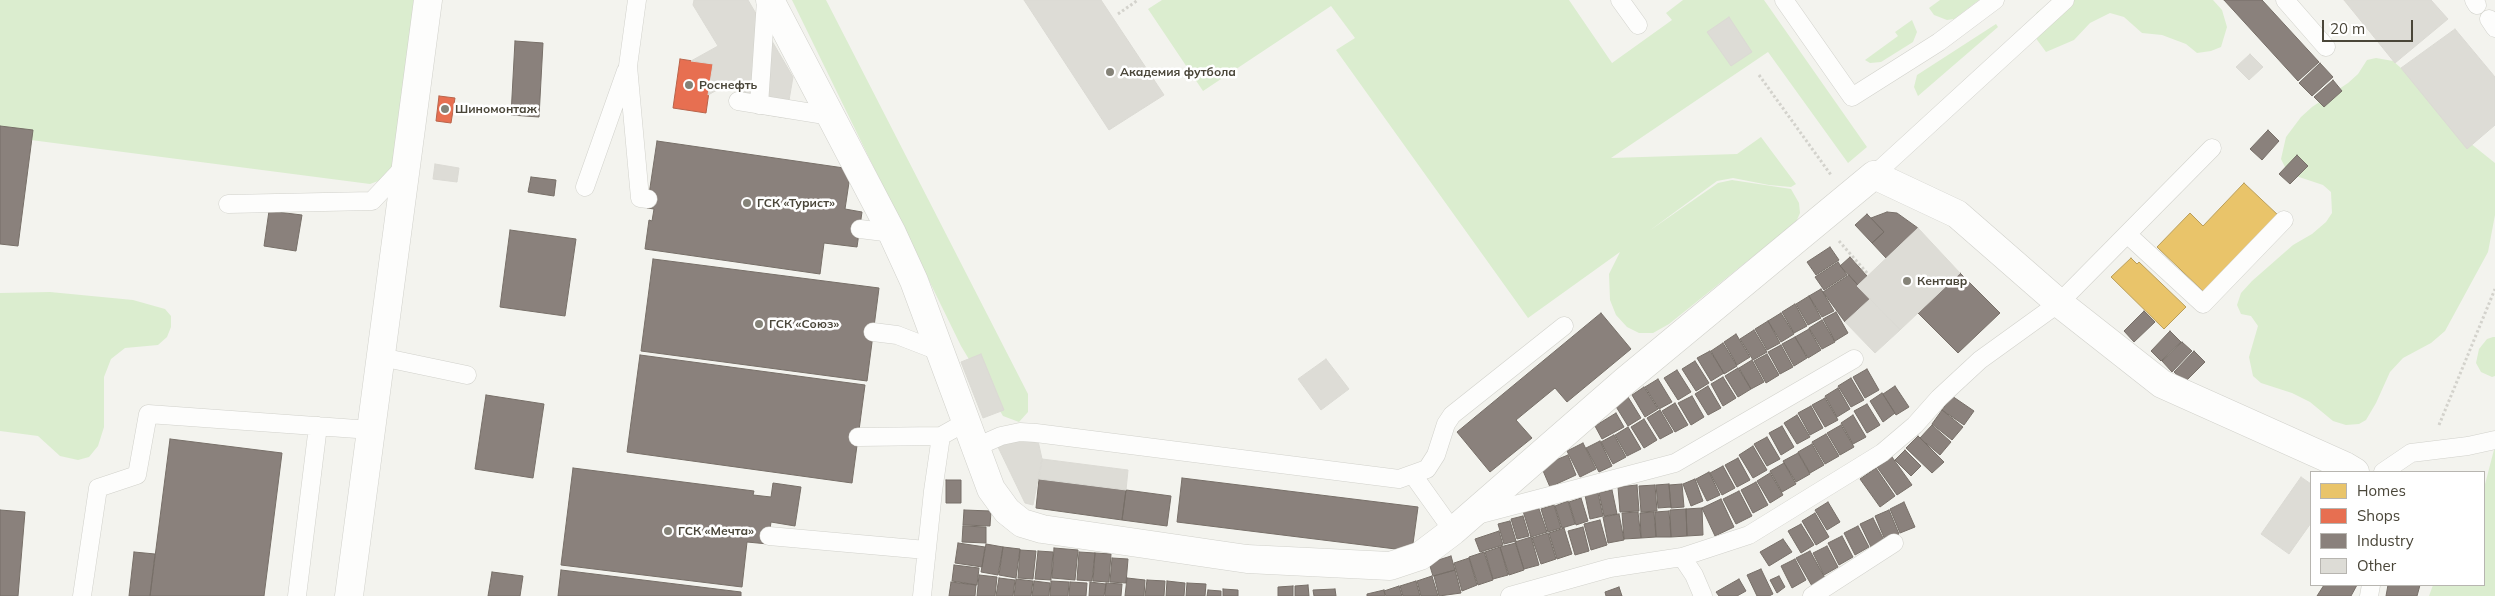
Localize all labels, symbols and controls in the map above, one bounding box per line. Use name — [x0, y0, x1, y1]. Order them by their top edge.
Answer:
scale bar — [2325, 10, 2416, 42]
text: 20 m — [2330, 19, 2365, 38]
place label: Академия футбола — [1120, 65, 1236, 79]
marker: Академия футбола — [1104, 66, 1116, 78]
place label: Роснефть — [699, 78, 757, 92]
marker: Роснефть — [683, 79, 695, 91]
place label: Шиномонтаж — [455, 102, 537, 116]
marker: Шиномонтаж — [439, 103, 451, 115]
place label: ГСК «Турист» — [757, 196, 835, 210]
marker: ГСК «Турист» — [741, 197, 753, 209]
place label: Кентавр — [1917, 274, 1967, 288]
marker: Кентавр — [1901, 275, 1913, 287]
place label: ГСК «Союз» — [769, 317, 839, 331]
marker: ГСК «Союз» — [753, 318, 765, 330]
legend — [2310, 471, 2485, 586]
text: Homes — [2357, 481, 2406, 500]
text: Shops — [2357, 506, 2400, 525]
place label: ГСК «Мечта» — [678, 524, 754, 538]
marker: ГСК «Мечта» — [662, 525, 674, 537]
text: Industry — [2357, 531, 2414, 550]
text: Other — [2357, 556, 2396, 575]

